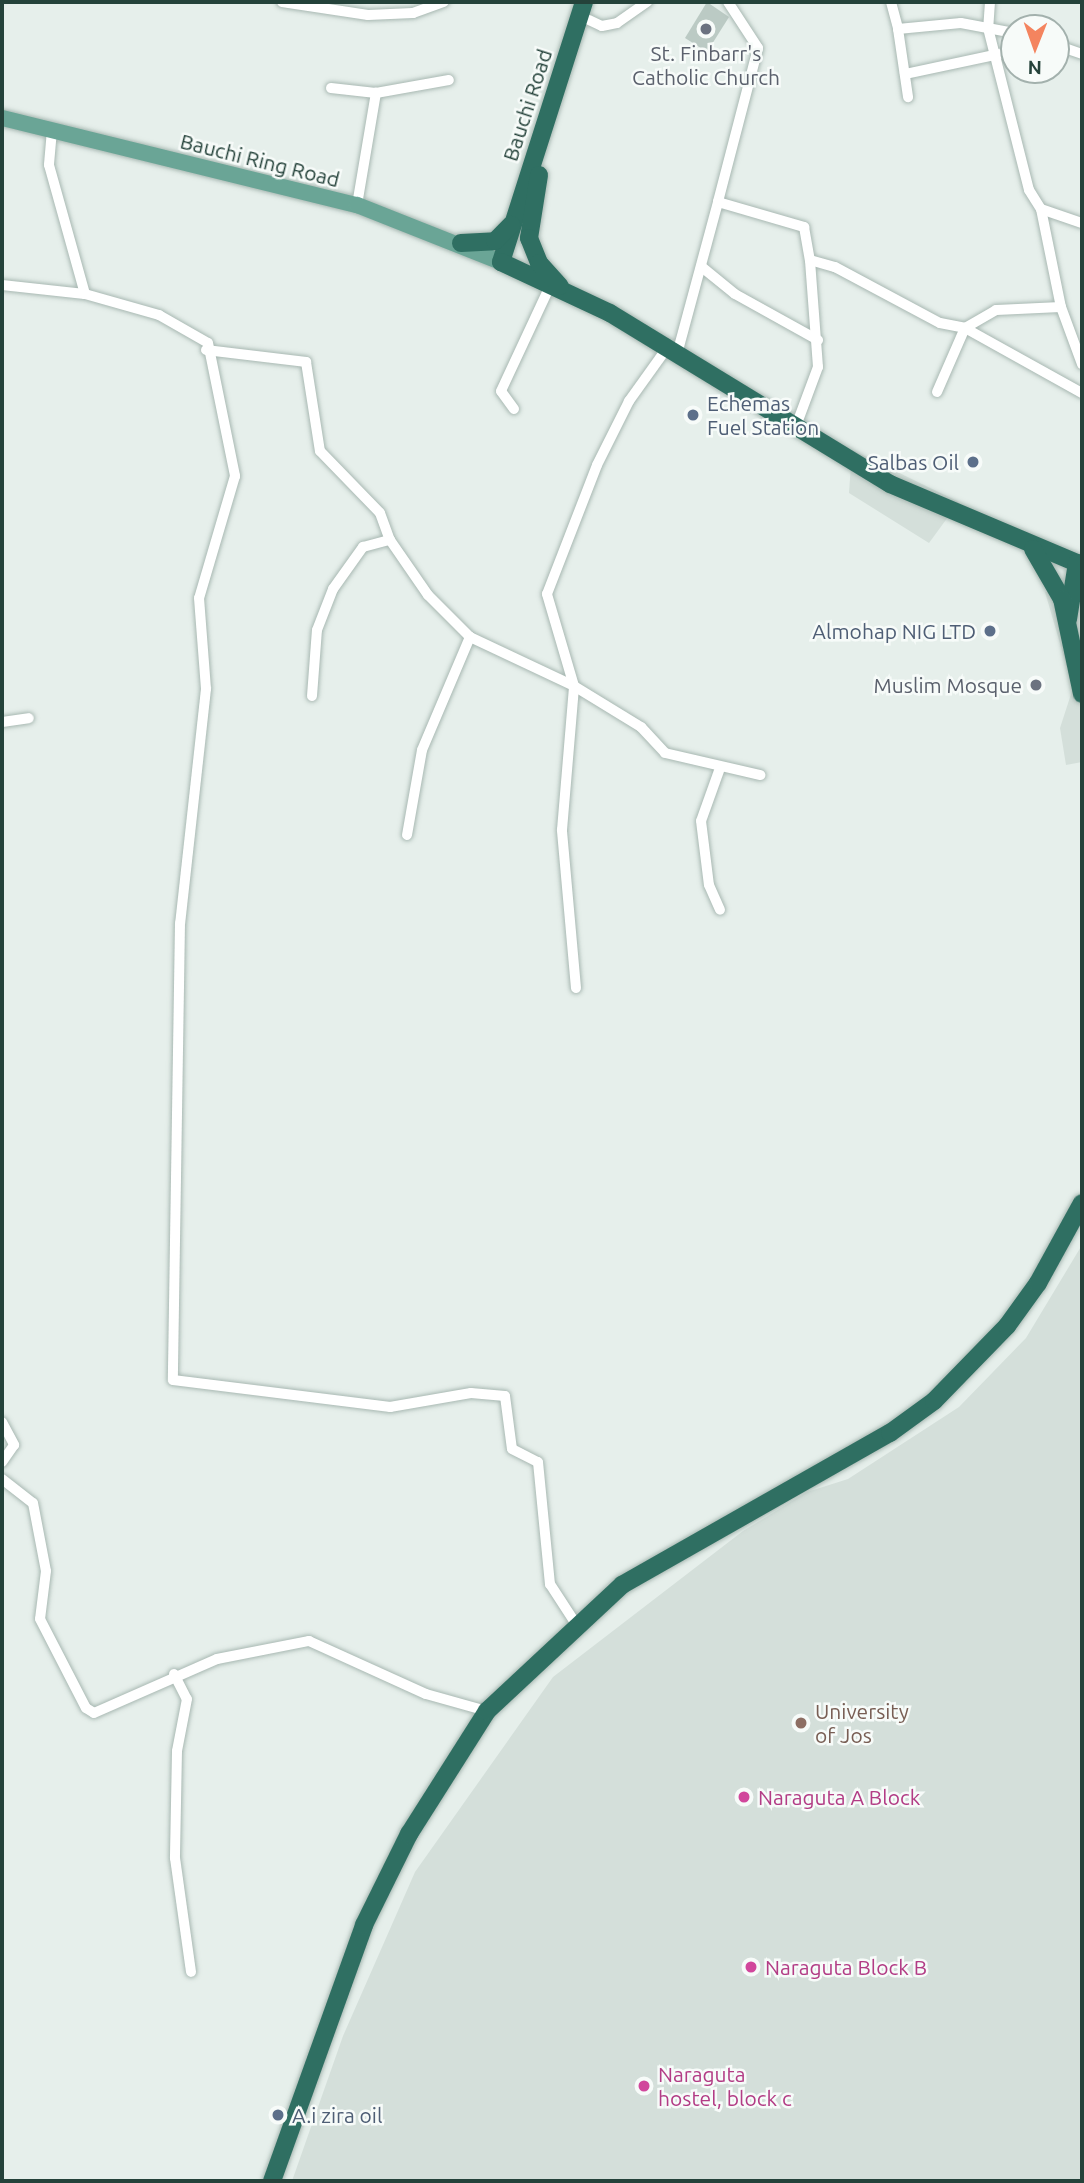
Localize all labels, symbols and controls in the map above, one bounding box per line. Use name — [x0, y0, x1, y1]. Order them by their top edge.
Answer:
north arrow — [1000, 14, 1070, 84]
marker: St. Finbarr's Catholic Church — [698, 21, 714, 37]
place label: St. Finbarr's Catholic Church — [632, 40, 780, 90]
street label: Bauchi Road — [497, 46, 557, 164]
text: N — [1027, 57, 1042, 79]
street label: Bauchi Ring Road — [178, 128, 342, 192]
place label: Echemas Fuel Station — [707, 390, 819, 440]
marker: Echemas Fuel Station — [685, 407, 701, 423]
place label: Salbas Oil — [868, 449, 959, 475]
marker: Salbas Oil — [965, 454, 981, 470]
place label: Almohap NIG LTD — [812, 618, 976, 644]
marker: Almohap NIG LTD — [982, 623, 998, 639]
place label: Muslim Mosque — [874, 672, 1022, 698]
marker: Muslim Mosque — [1028, 677, 1044, 693]
place label: University of Jos — [815, 1698, 909, 1748]
marker: University of Jos — [793, 1715, 809, 1731]
place label: Naraguta A Block — [758, 1784, 920, 1810]
marker: Naraguta A Block — [736, 1789, 752, 1805]
place label: Naraguta Block B — [765, 1954, 927, 1980]
marker: Naraguta Block B — [743, 1959, 759, 1975]
place label: Naraguta hostel, block c — [658, 2061, 792, 2111]
marker: Naraguta hostel, block c — [636, 2078, 652, 2094]
place label: A.i zira oil — [292, 2102, 382, 2128]
marker: A.i zira oil — [270, 2107, 286, 2123]

